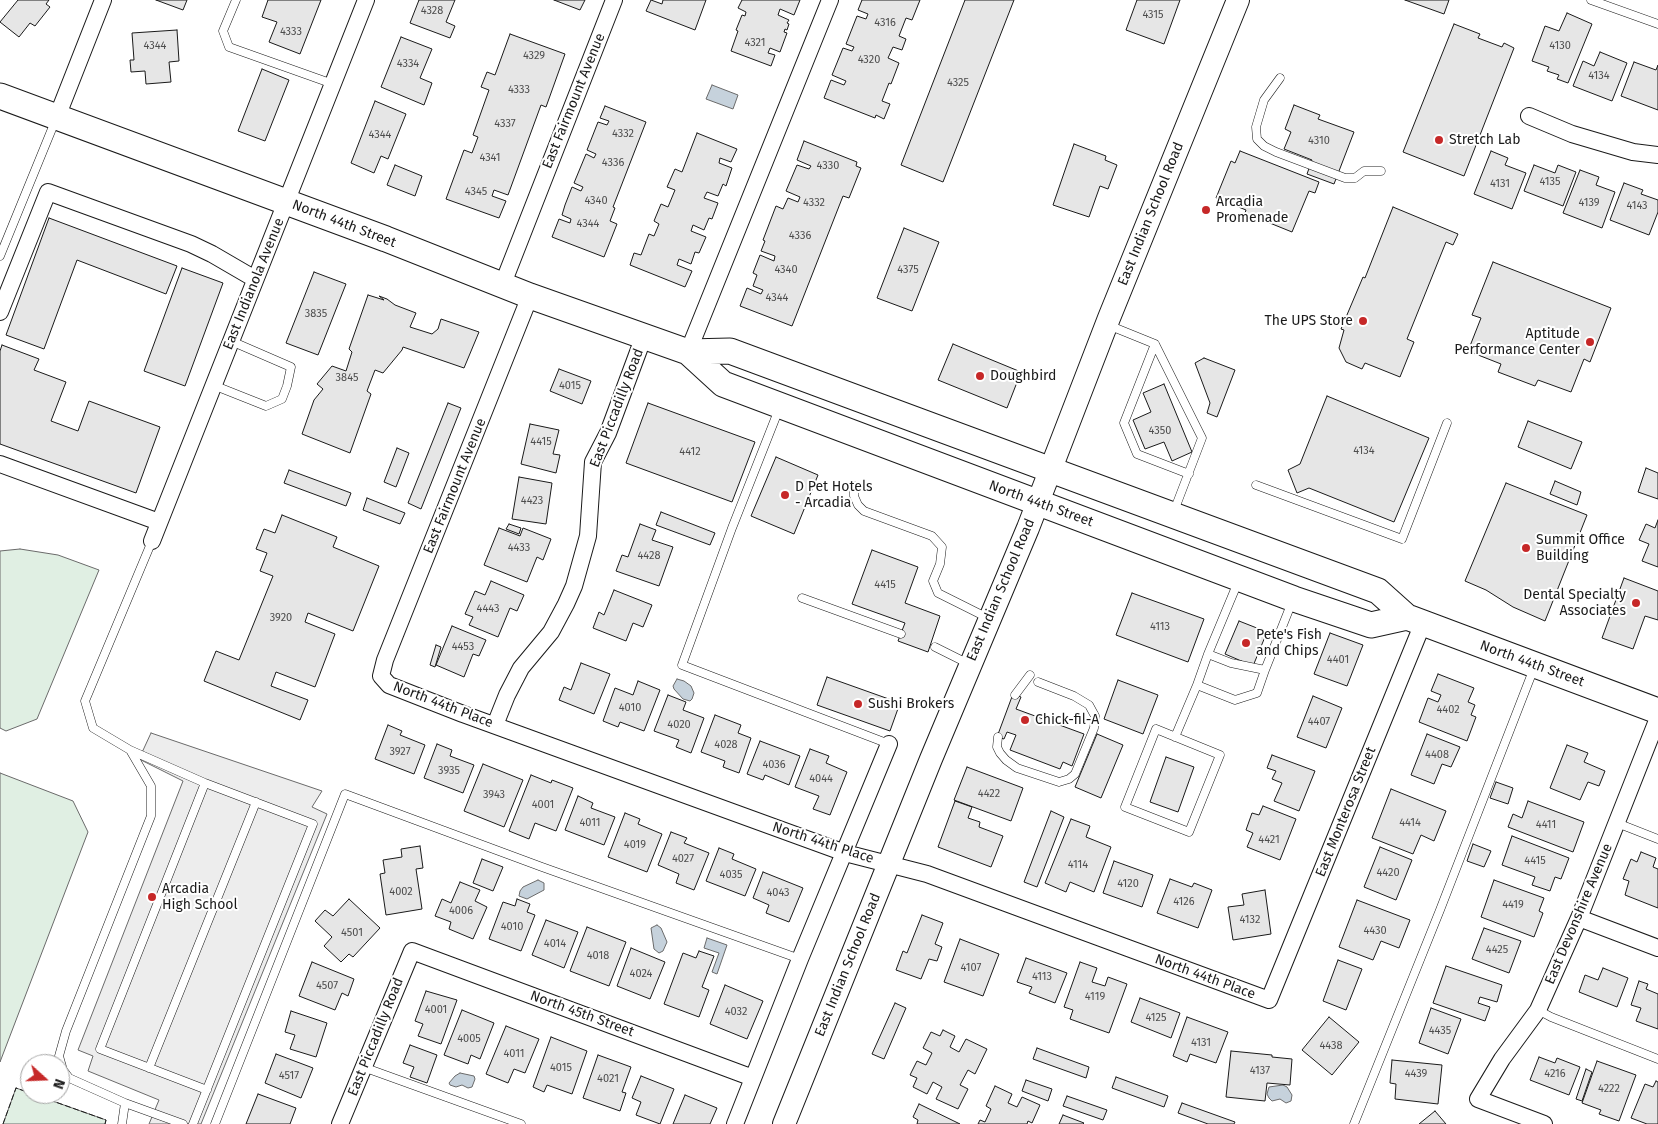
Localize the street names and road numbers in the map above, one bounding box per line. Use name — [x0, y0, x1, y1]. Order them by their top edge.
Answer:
street label: East Fairmount Avenue — [539, 31, 609, 171]
street label: East Indian School Road — [1115, 140, 1187, 288]
street label: North 44th Street — [290, 196, 398, 252]
street label: East Indianola Avenue — [220, 216, 288, 352]
street label: East Piccadilly Road — [587, 346, 647, 470]
street label: East Fairmount Avenue — [420, 416, 490, 556]
street label: North 44th Street — [986, 477, 1096, 531]
street label: East Indian School Road — [963, 516, 1039, 664]
street label: North 44th Street — [1477, 637, 1587, 691]
street label: North 44th Place — [391, 678, 495, 732]
street label: East Monterosa Street — [1312, 745, 1380, 879]
street label: North 44th Place — [770, 819, 876, 867]
street label: East Devonshire Avenue — [1542, 841, 1616, 987]
street label: East Indian School Road — [812, 891, 884, 1039]
street label: North 44th Place — [1152, 951, 1258, 1003]
street label: East Piccadilly Road — [345, 975, 407, 1099]
street label: North 45th Street — [528, 987, 636, 1041]

